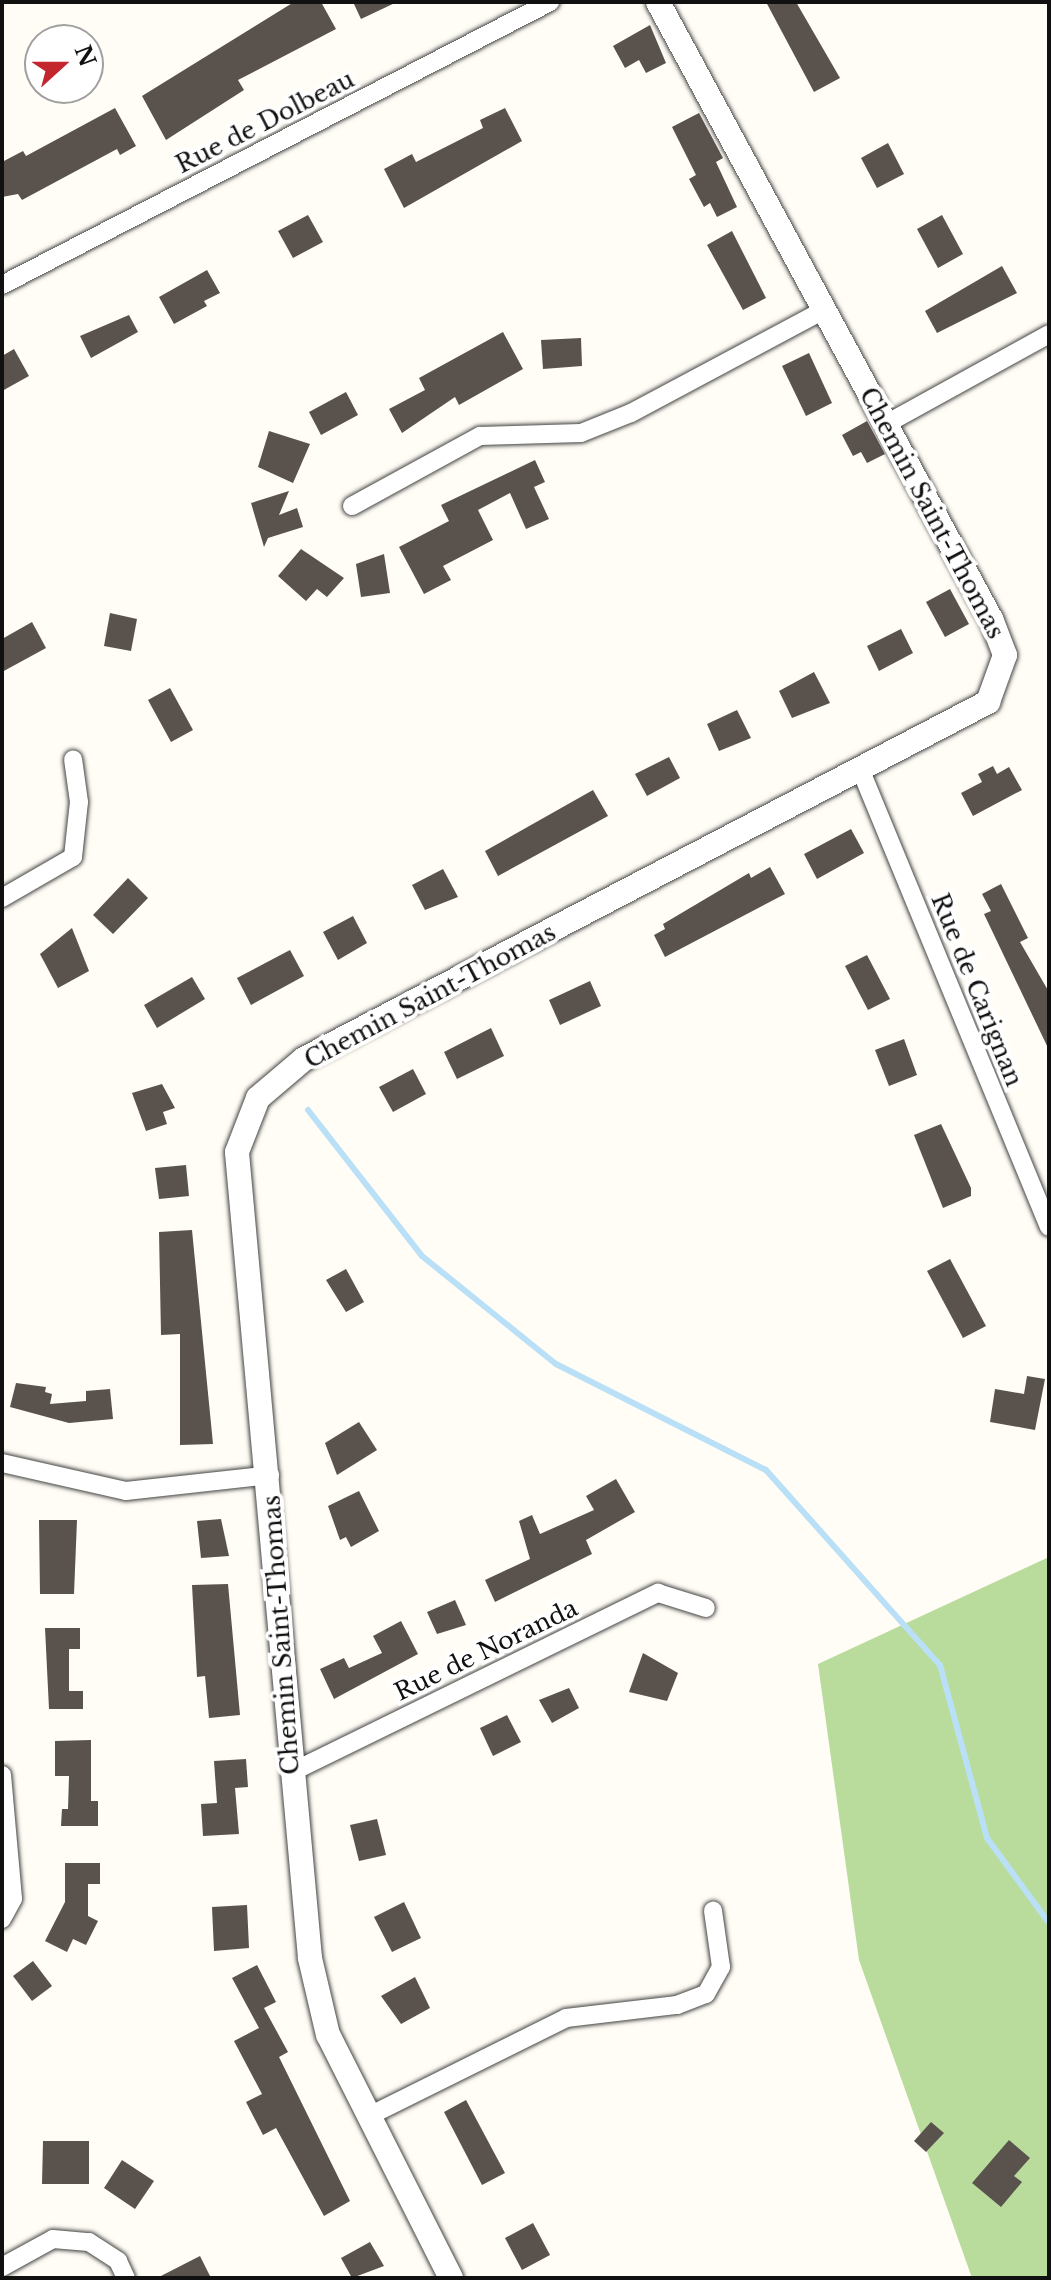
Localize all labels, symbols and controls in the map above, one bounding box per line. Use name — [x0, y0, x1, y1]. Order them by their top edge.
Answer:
north arrow — [24, 24, 104, 104]
text: N — [69, 41, 101, 70]
street label: Rue de Dolbeau — [171, 65, 359, 179]
street label: Chemin Saint-Thomas — [854, 383, 1010, 643]
street label: Rue de Carignan — [925, 889, 1029, 1091]
street label: Chemin Saint-Thomas — [300, 918, 560, 1074]
street label: Chemin Saint-Thomas — [257, 1494, 305, 1776]
street label: Rue de Noranda — [390, 1593, 582, 1707]

